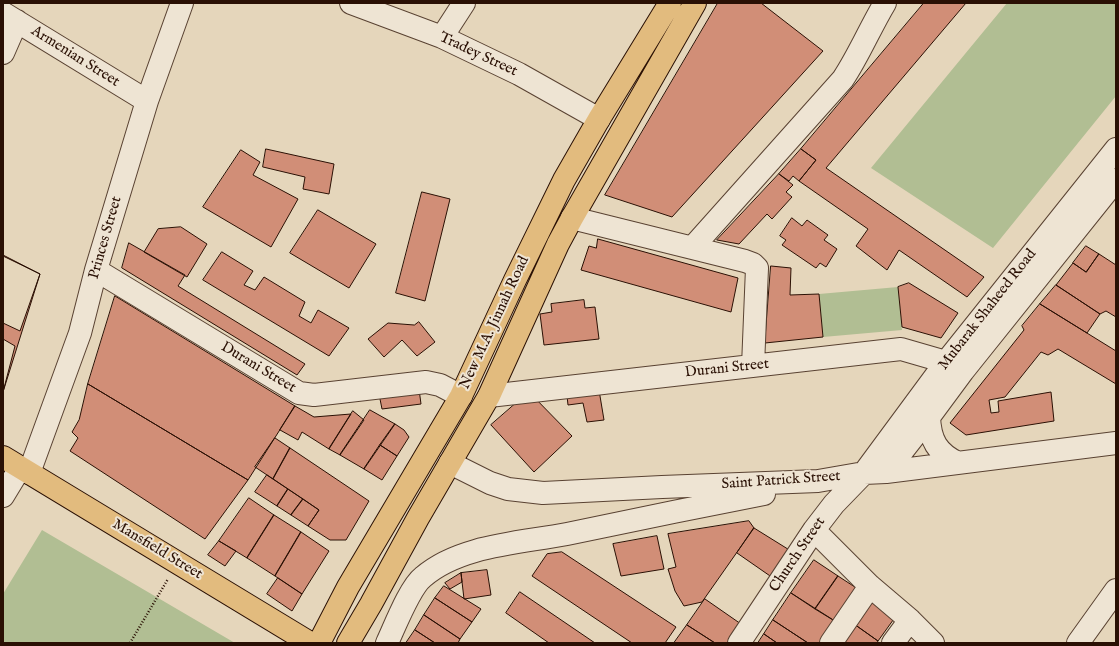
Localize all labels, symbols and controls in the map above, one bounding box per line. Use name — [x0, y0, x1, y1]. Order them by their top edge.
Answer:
street label: Armenian Street — [27, 23, 123, 91]
street label: Tradey Street — [436, 29, 520, 81]
street label: Princes Street — [86, 195, 126, 281]
street label: Mubarak Shaheed Road — [935, 246, 1041, 374]
street label: New M.A. Jinnah Road — [456, 254, 534, 392]
street label: Durani Street — [217, 339, 299, 397]
street label: Durani Street — [684, 356, 770, 382]
street label: Saint Patrick Street — [721, 468, 841, 494]
street label: Church Street — [766, 514, 830, 596]
street label: Mansfield Street — [109, 516, 205, 584]

